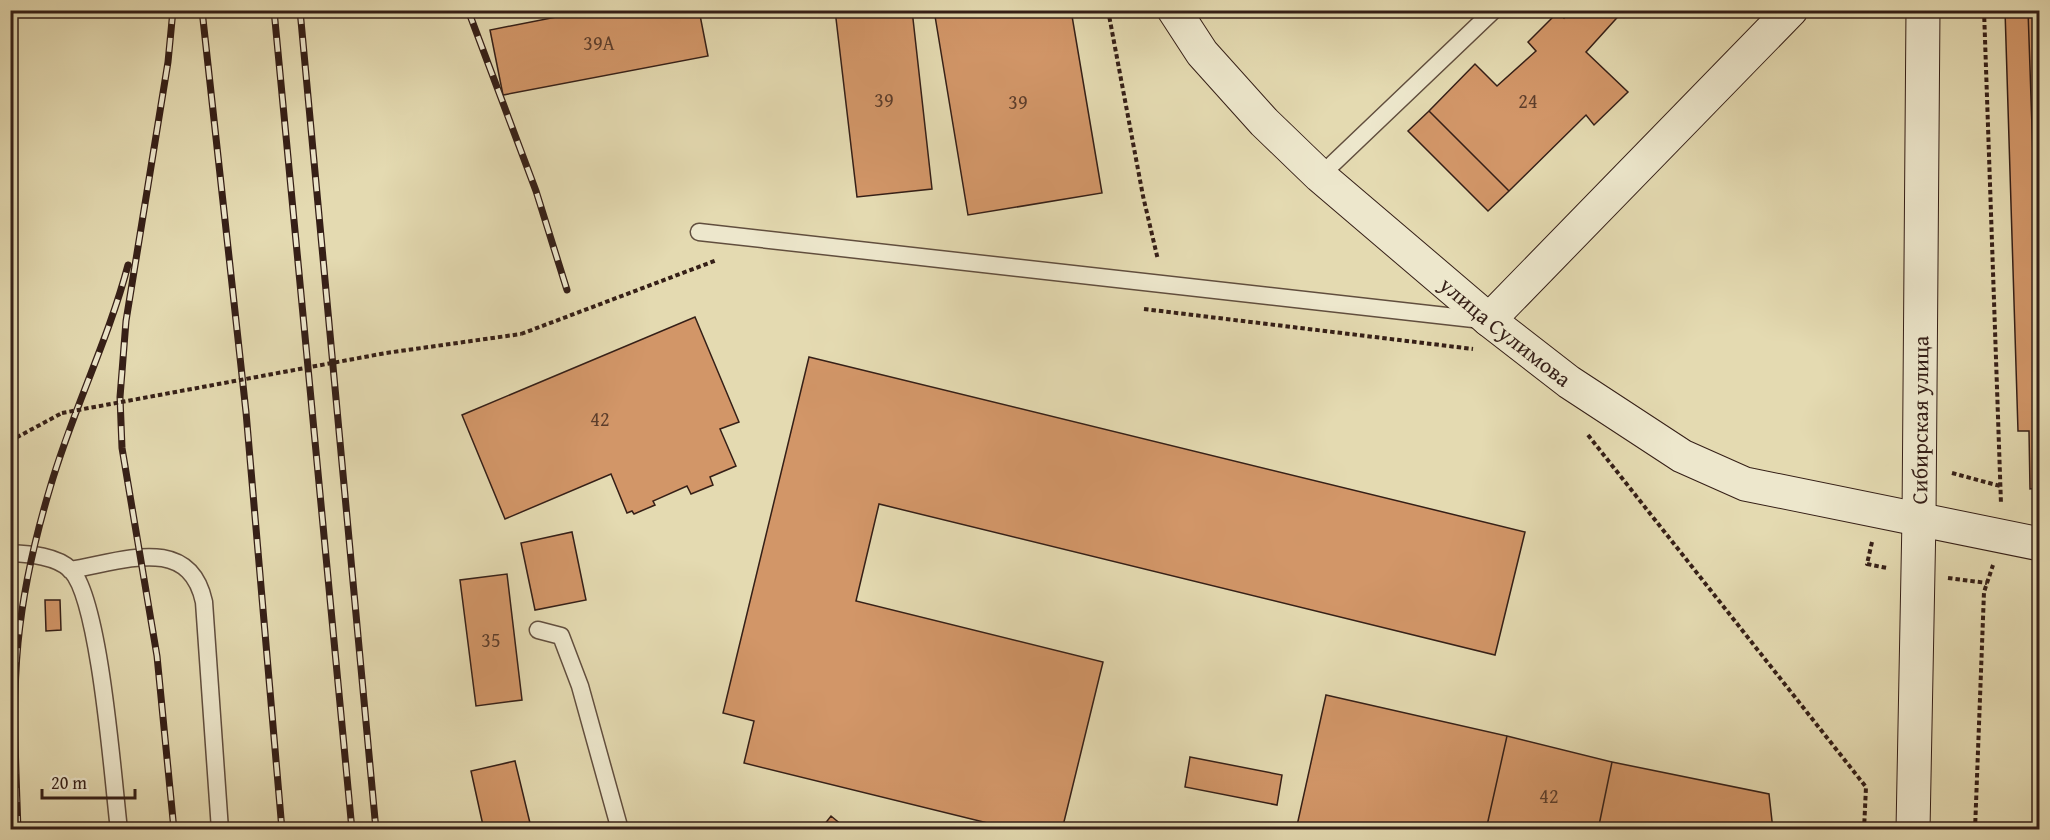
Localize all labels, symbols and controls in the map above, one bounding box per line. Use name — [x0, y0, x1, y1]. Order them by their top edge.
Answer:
house number: 39А — [583, 28, 615, 57]
house number: 39 — [874, 85, 894, 114]
house number: 24 — [1518, 86, 1538, 115]
house number: 39 — [1008, 87, 1028, 116]
street label: улица Сулимова — [1432, 268, 1579, 395]
street label: Сибирская улица — [1903, 335, 1936, 504]
house number: 42 — [590, 404, 610, 433]
house number: 35 — [481, 625, 501, 654]
scale bar — [42, 762, 135, 800]
text: 20 m — [51, 769, 87, 796]
house number: 42 — [1539, 781, 1559, 810]

